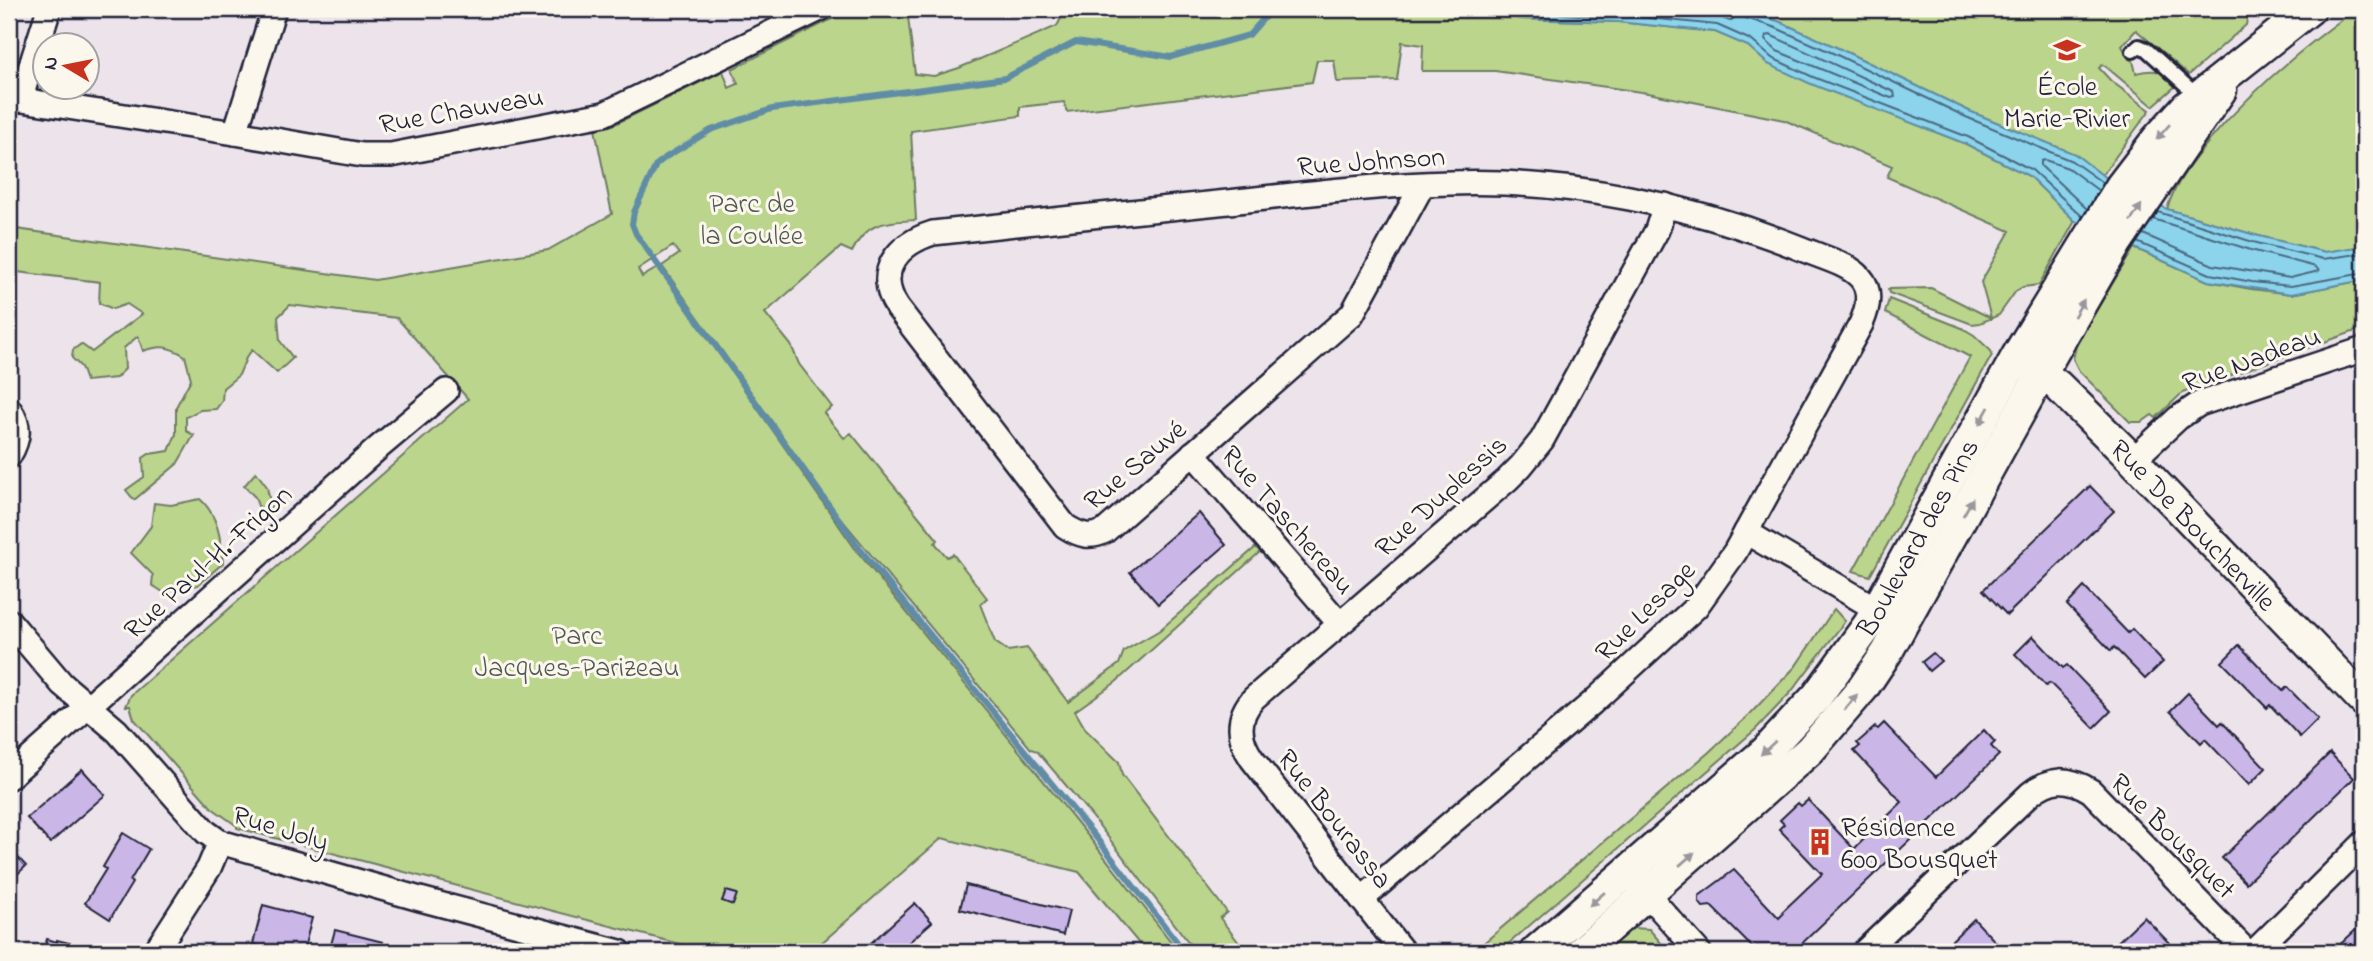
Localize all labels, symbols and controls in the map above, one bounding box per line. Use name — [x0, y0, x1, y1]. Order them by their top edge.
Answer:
north arrow — [32, 32, 102, 102]
school or university icon: École Marie-Rivier — [2052, 35, 2082, 65]
text: N — [37, 55, 66, 72]
place label: École Marie-Rivier — [2004, 68, 2131, 141]
street label: Rue Chauveau — [376, 78, 547, 147]
one-way arrow — [2155, 123, 2171, 141]
street label: Rue Johnson — [1296, 138, 1447, 189]
park label: Parc de la Coulée — [701, 185, 804, 258]
one-way arrow — [2129, 203, 2142, 223]
one-way arrow — [2073, 299, 2085, 318]
street label: Rue Nadeau — [2177, 317, 2327, 405]
one-way arrow — [1978, 406, 1990, 425]
street label: Rue Sauvé — [1076, 411, 1197, 522]
street label: Rue Duplessis — [1367, 427, 1518, 569]
street label: Rue De Boucherville — [2099, 431, 2285, 622]
street label: Boulevard des Pins — [1848, 432, 1991, 648]
street label: Rue Taschereau — [1210, 437, 1363, 605]
street label: Rue Paul-H.-Frigon — [116, 476, 303, 651]
one-way arrow — [1962, 497, 1974, 517]
street label: Rue Lesage — [1587, 552, 1707, 672]
park label: Parc Jacques-Parizeau — [475, 617, 679, 690]
one-way arrow — [1844, 693, 1859, 711]
one-way arrow — [1760, 740, 1777, 756]
street label: Rue Bourassa — [1265, 741, 1401, 899]
street label: Rue Bousquet — [2099, 765, 2244, 910]
street label: Rue Joly — [227, 796, 333, 864]
place label: Résidence 600 Bousquet — [1841, 809, 1998, 882]
building icon: Résidence 600 Bousquet — [1805, 827, 1835, 857]
one-way arrow — [1679, 852, 1696, 867]
one-way arrow — [1588, 891, 1606, 907]

